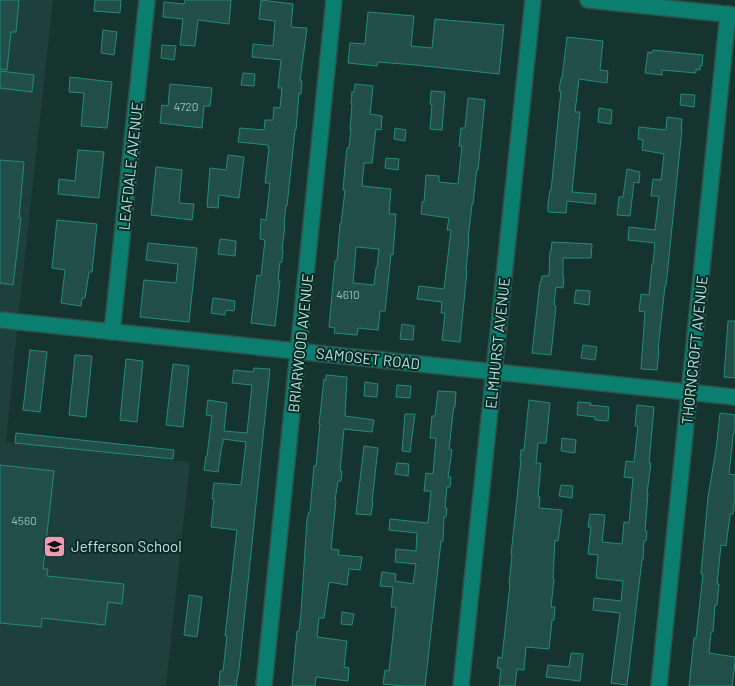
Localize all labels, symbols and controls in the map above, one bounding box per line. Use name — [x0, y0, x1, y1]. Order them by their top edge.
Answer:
house number: 4720 — [173, 99, 199, 113]
street label: LEAFDALE AVENUE — [114, 101, 146, 231]
street label: BRIARWOOD AVENUE — [284, 273, 316, 413]
street label: THORNCROFT AVENUE — [677, 275, 711, 425]
street label: ELMHURST AVENUE — [481, 276, 513, 410]
house number: 4610 — [336, 287, 360, 301]
street label: SAMOSET ROAD — [315, 344, 421, 372]
house number: 4560 — [11, 513, 37, 527]
school or university icon: Jefferson School — [43, 534, 67, 558]
place label: Jefferson School — [71, 537, 182, 555]

